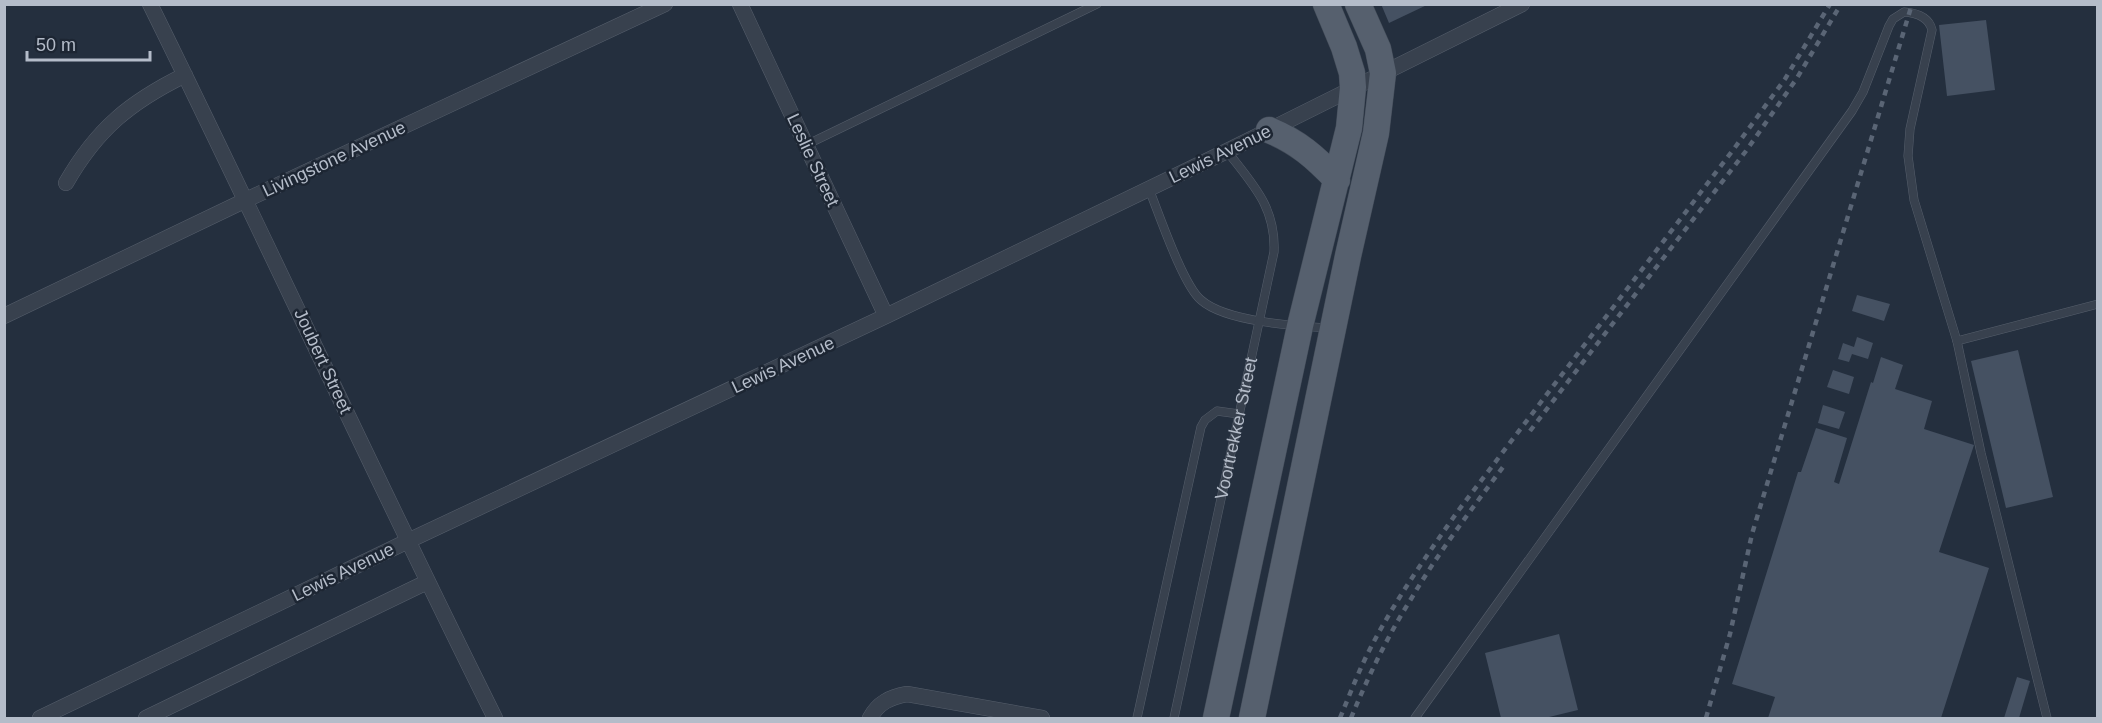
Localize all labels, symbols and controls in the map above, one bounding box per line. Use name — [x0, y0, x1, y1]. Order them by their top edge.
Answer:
scale bar — [27, 24, 150, 62]
text: 50 m — [36, 35, 76, 55]
street label: Leslie Street — [783, 110, 843, 210]
street label: Livingstone Avenue — [259, 117, 409, 201]
street label: Lewis Avenue — [1166, 121, 1274, 187]
street label: Joubert Street — [290, 306, 356, 416]
street label: Lewis Avenue — [729, 333, 837, 397]
street label: Voortrekker Street — [1211, 356, 1261, 502]
street label: Lewis Avenue — [289, 539, 397, 605]

